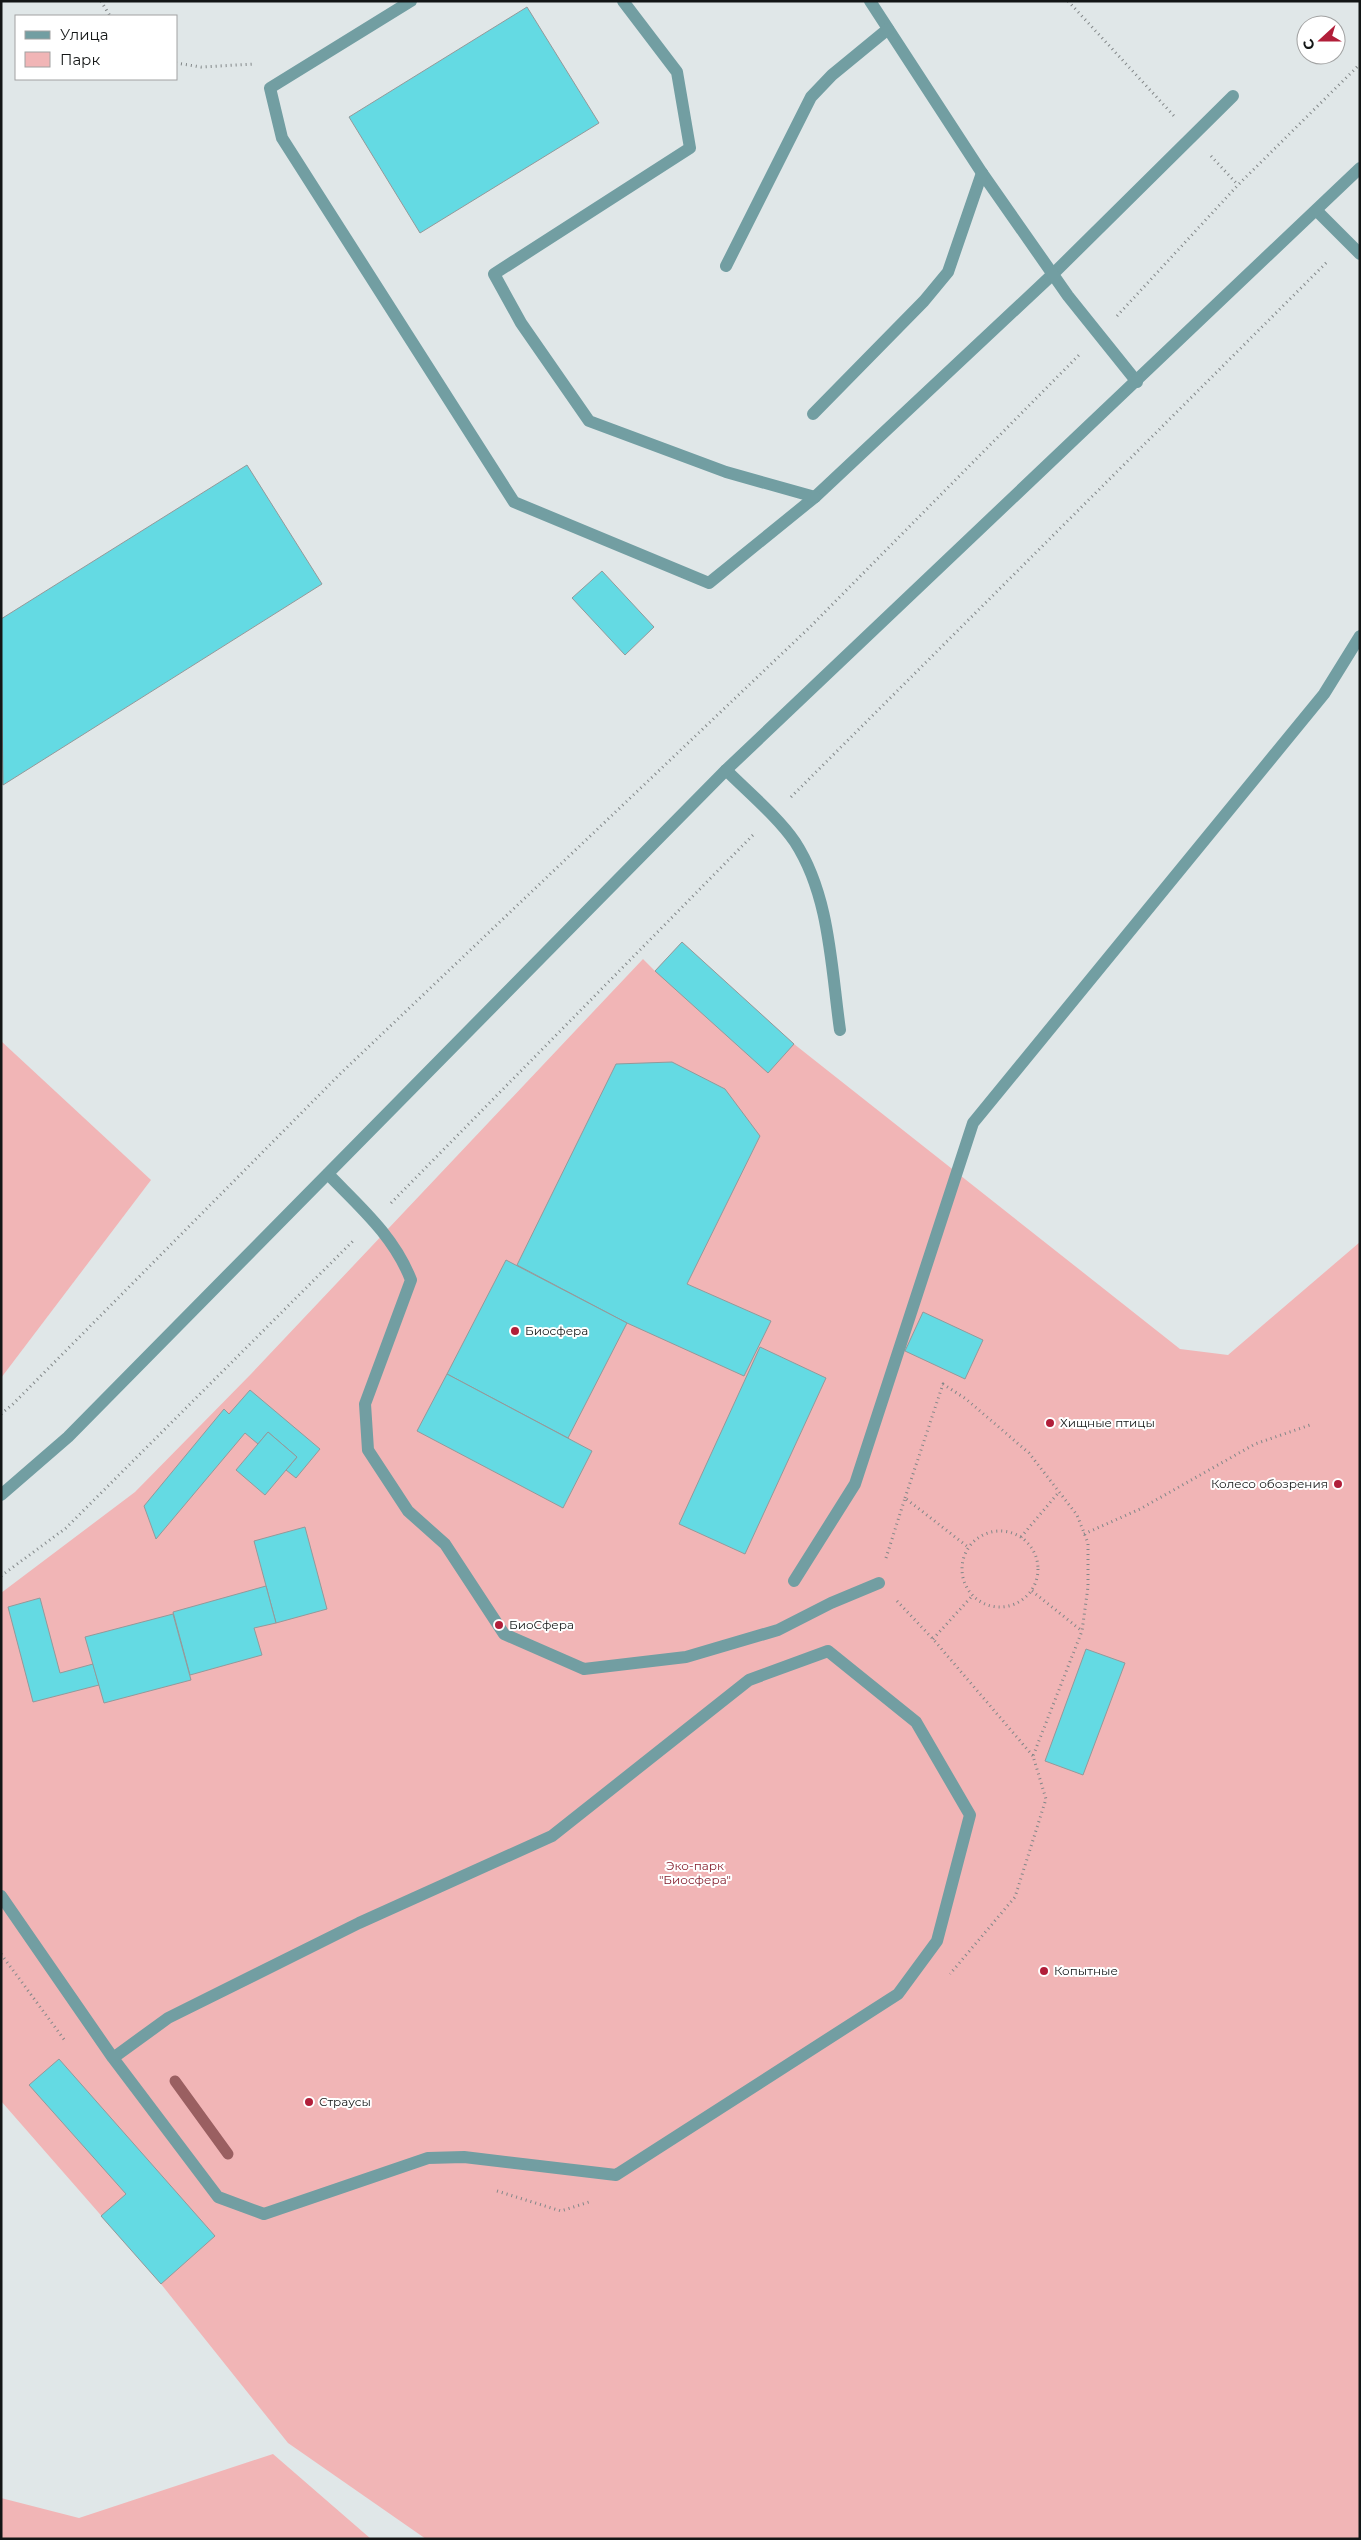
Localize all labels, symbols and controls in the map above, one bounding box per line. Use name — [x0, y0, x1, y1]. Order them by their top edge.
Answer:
legend — [15, 15, 178, 80]
north arrow — [1296, 15, 1346, 65]
text: Улица — [60, 25, 108, 44]
text: С — [1299, 37, 1319, 53]
text: Парк — [60, 50, 100, 69]
place label: Биосфера — [525, 1323, 588, 1338]
marker: Биосфера — [509, 1325, 521, 1337]
place label: Хищные птицы — [1060, 1415, 1155, 1430]
marker: Хищные птицы — [1044, 1417, 1056, 1429]
place label: Колесо обозрения — [1211, 1476, 1328, 1491]
marker: Колесо обозрения — [1332, 1478, 1344, 1490]
place label: БиоСфера — [509, 1617, 574, 1632]
marker: БиоСфера — [493, 1619, 505, 1631]
park label: Эко-парк "Биосфера" — [659, 1858, 731, 1887]
place label: Копытные — [1054, 1963, 1118, 1978]
marker: Копытные — [1038, 1965, 1050, 1977]
place label: Страусы — [319, 2094, 371, 2109]
marker: Страусы — [303, 2096, 315, 2108]

